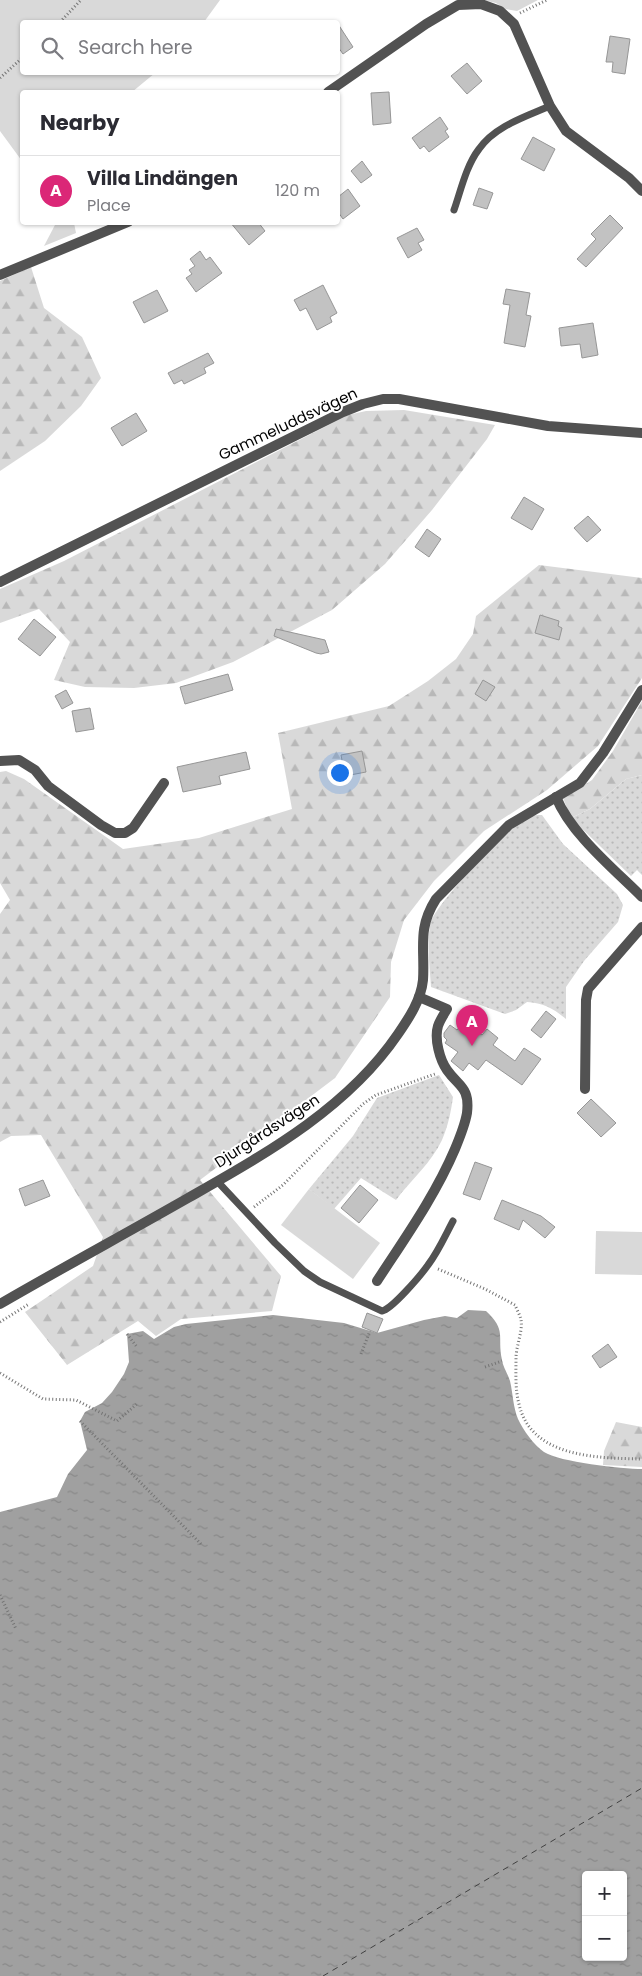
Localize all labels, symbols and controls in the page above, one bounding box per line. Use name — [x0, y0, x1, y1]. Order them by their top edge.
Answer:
search box — [20, 20, 340, 75]
icon: search — [38, 34, 66, 62]
text: Search here — [78, 34, 192, 61]
text: Nearby — [40, 108, 120, 137]
text: Villa Lindängen — [87, 165, 238, 192]
text: A — [50, 179, 62, 202]
text: 120 m — [275, 179, 320, 202]
text: Place — [87, 194, 131, 217]
street label: Gammeluddsvägen — [215, 382, 361, 465]
your location — [327, 760, 353, 786]
pin: A — [456, 1005, 488, 1046]
street label: Djurgårdsvägen — [210, 1089, 323, 1172]
map controls — [582, 1871, 627, 1961]
button: + — [582, 1871, 627, 1916]
button: − — [582, 1916, 627, 1961]

